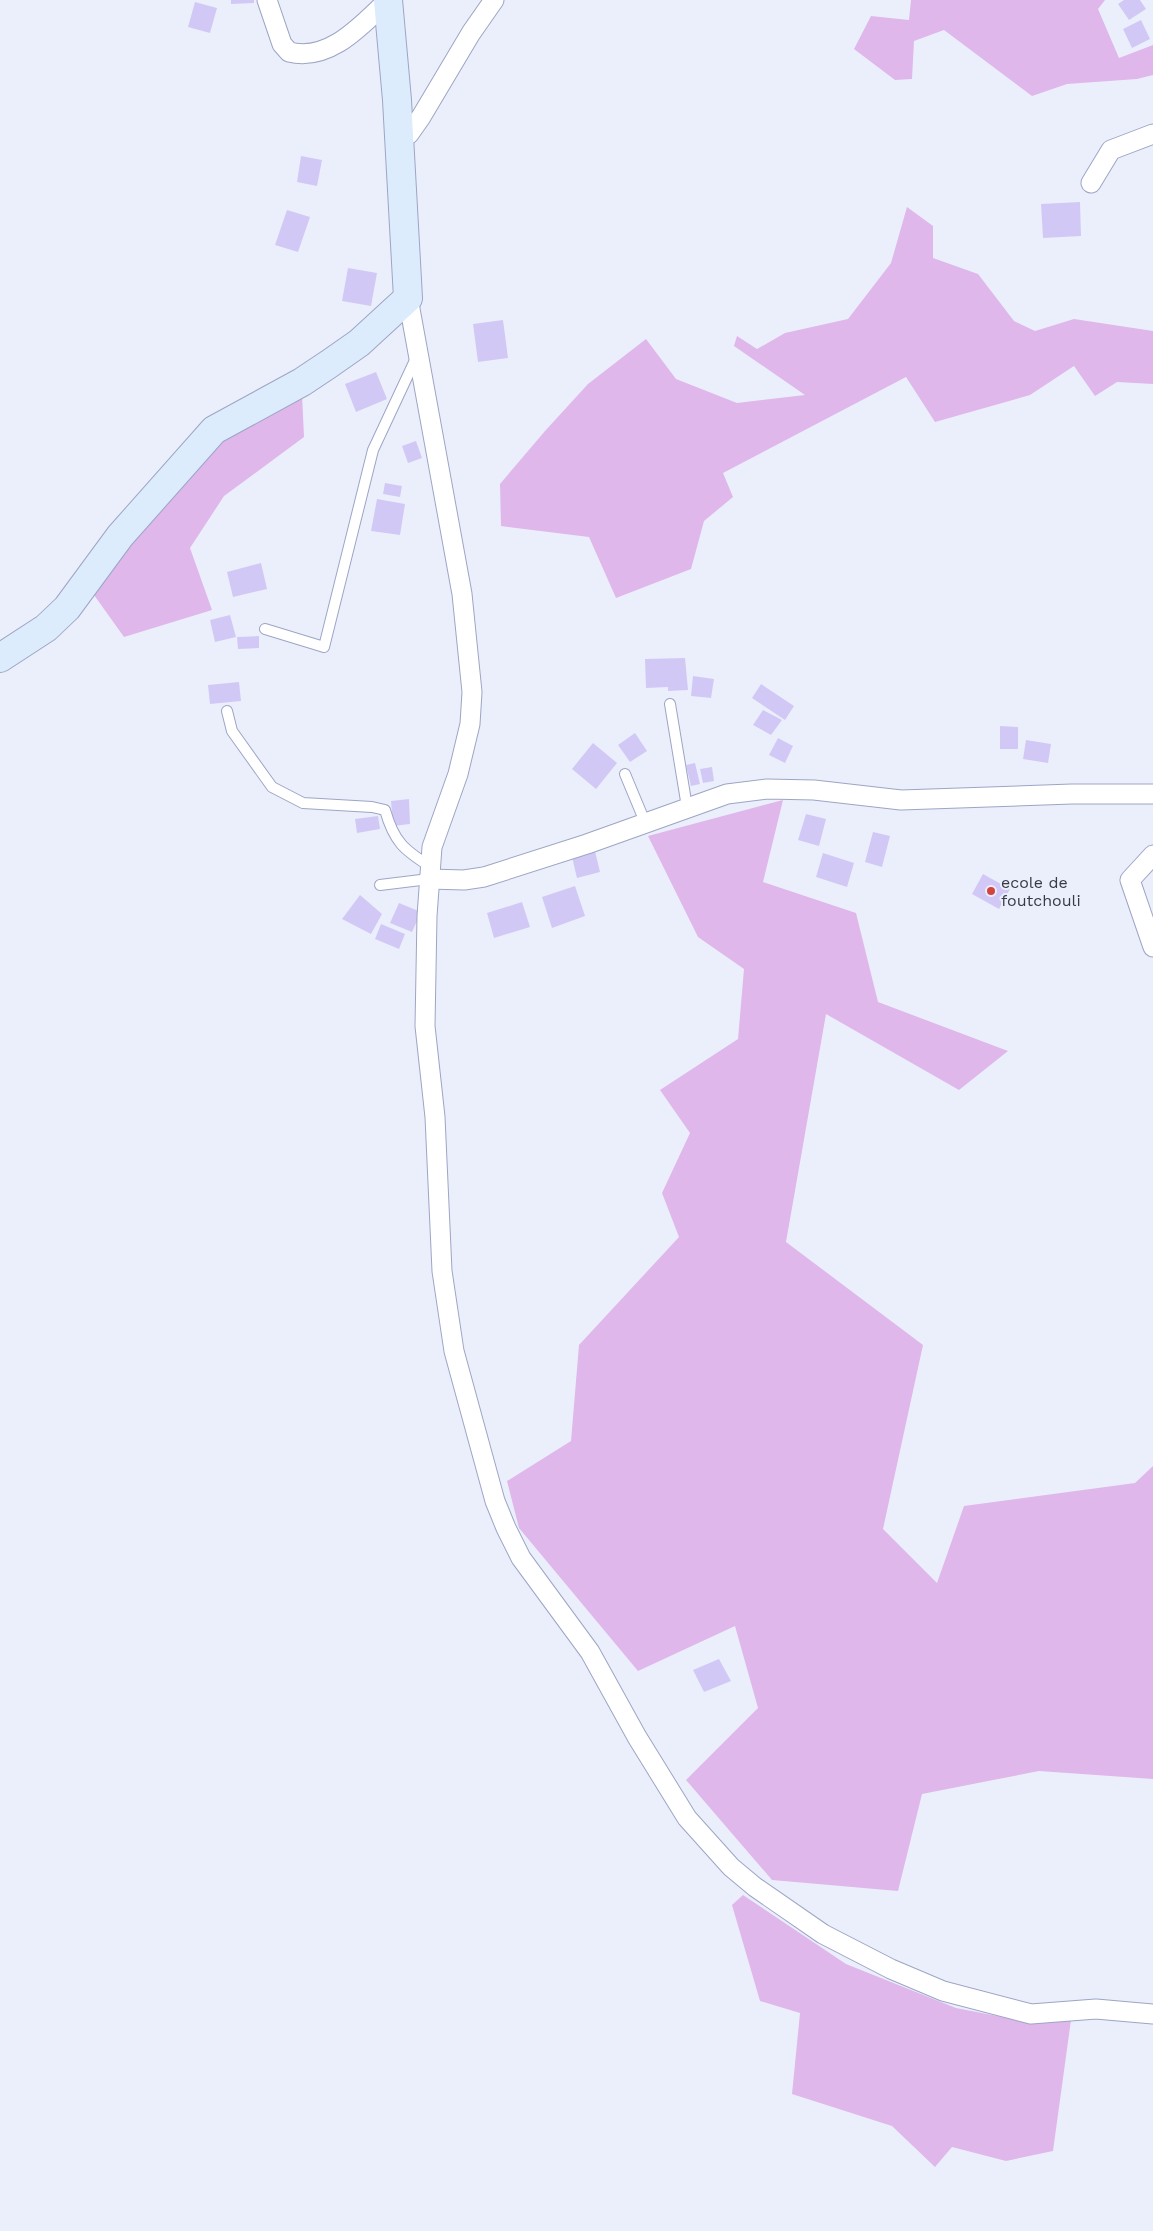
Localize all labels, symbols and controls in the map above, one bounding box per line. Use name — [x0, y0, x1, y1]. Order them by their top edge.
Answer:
place label: ecole de foutchouli — [1001, 873, 1081, 910]
marker: ecole de foutchouli — [985, 885, 997, 897]

